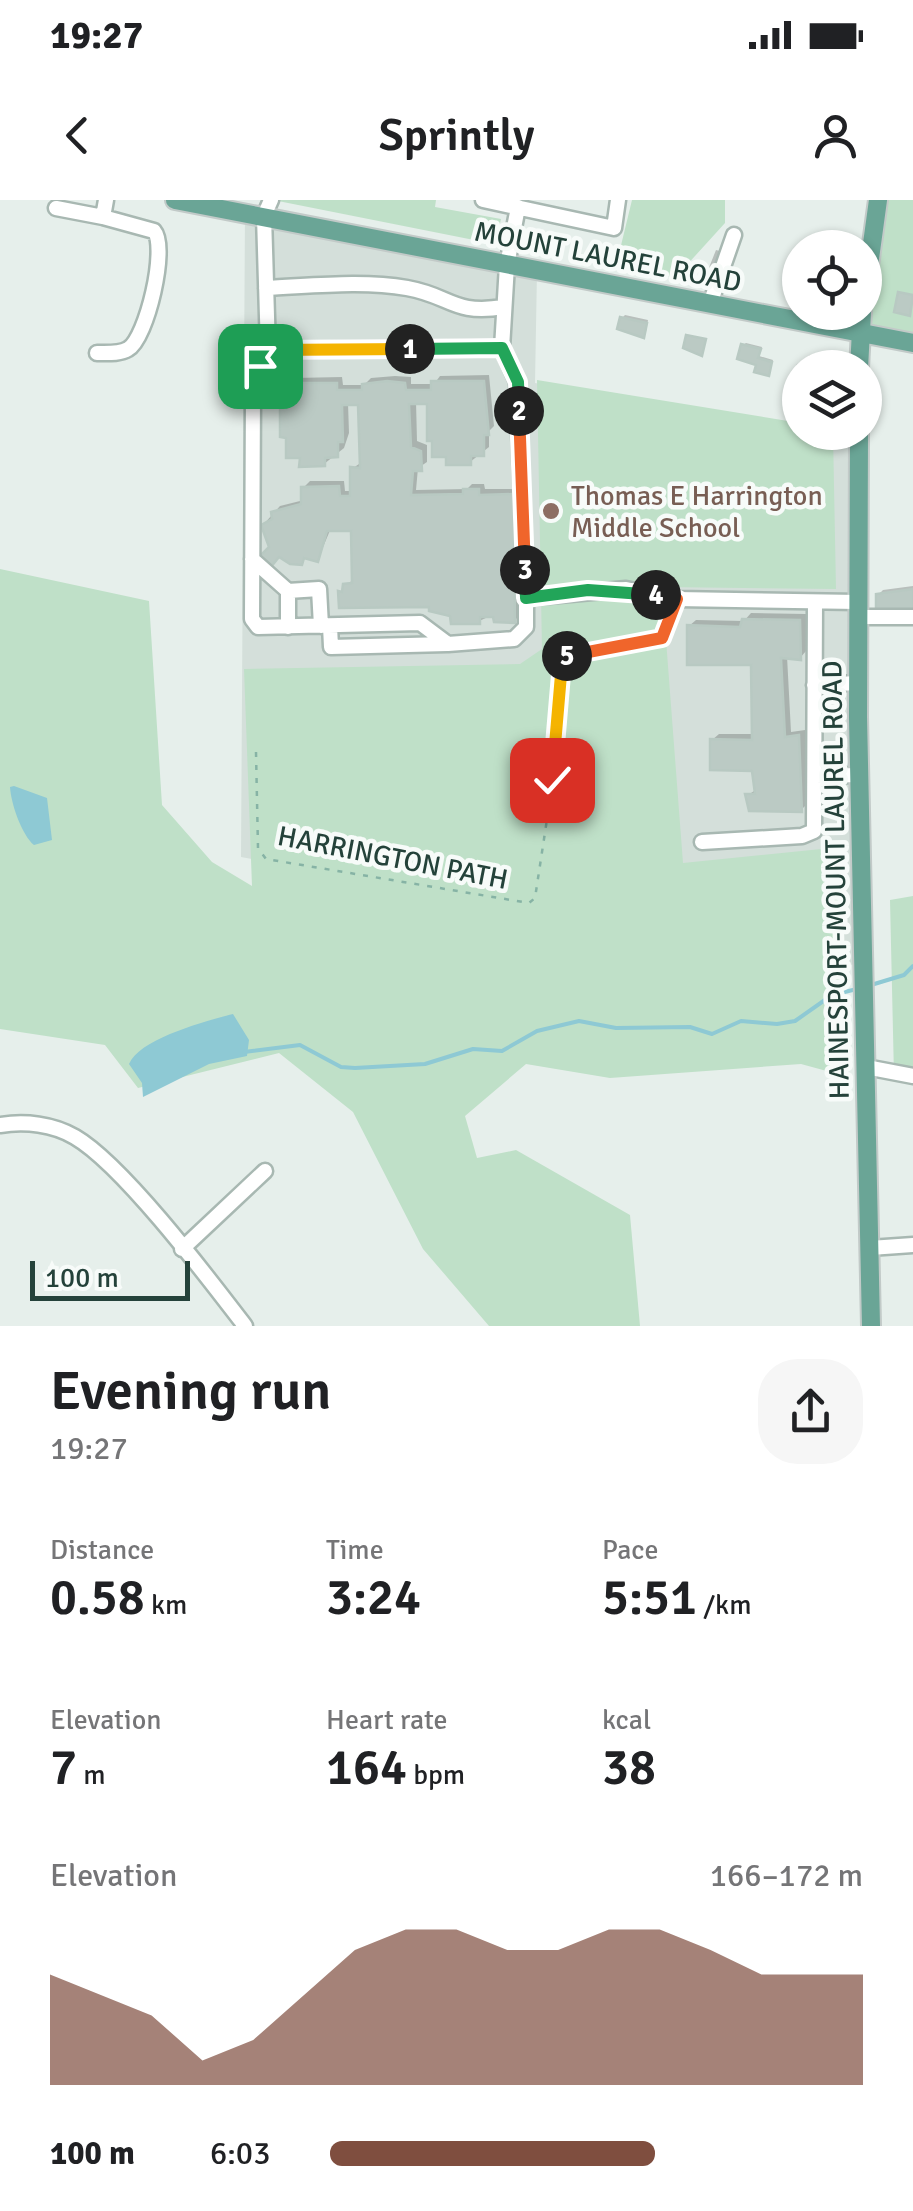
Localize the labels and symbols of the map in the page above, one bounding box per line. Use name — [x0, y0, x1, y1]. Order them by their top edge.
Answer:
street label: MOUNT LAUREL ROAD — [471, 214, 744, 300]
pin — [218, 324, 303, 409]
pin: 1 — [385, 324, 435, 374]
pin: 2 — [494, 386, 544, 436]
place label: Thomas E Harrington Middle School — [571, 479, 823, 545]
marker: Thomas E Harrington Middle School — [540, 500, 562, 522]
pin: 3 — [500, 545, 550, 595]
pin: 4 — [631, 570, 681, 620]
pin: 5 — [542, 631, 592, 681]
street label: HAINESPORT-MOUNT LAUREL ROAD — [815, 660, 857, 1100]
pin — [510, 738, 595, 823]
street label: HARRINGTON PATH — [275, 819, 511, 897]
scale bar — [30, 1256, 190, 1300]

